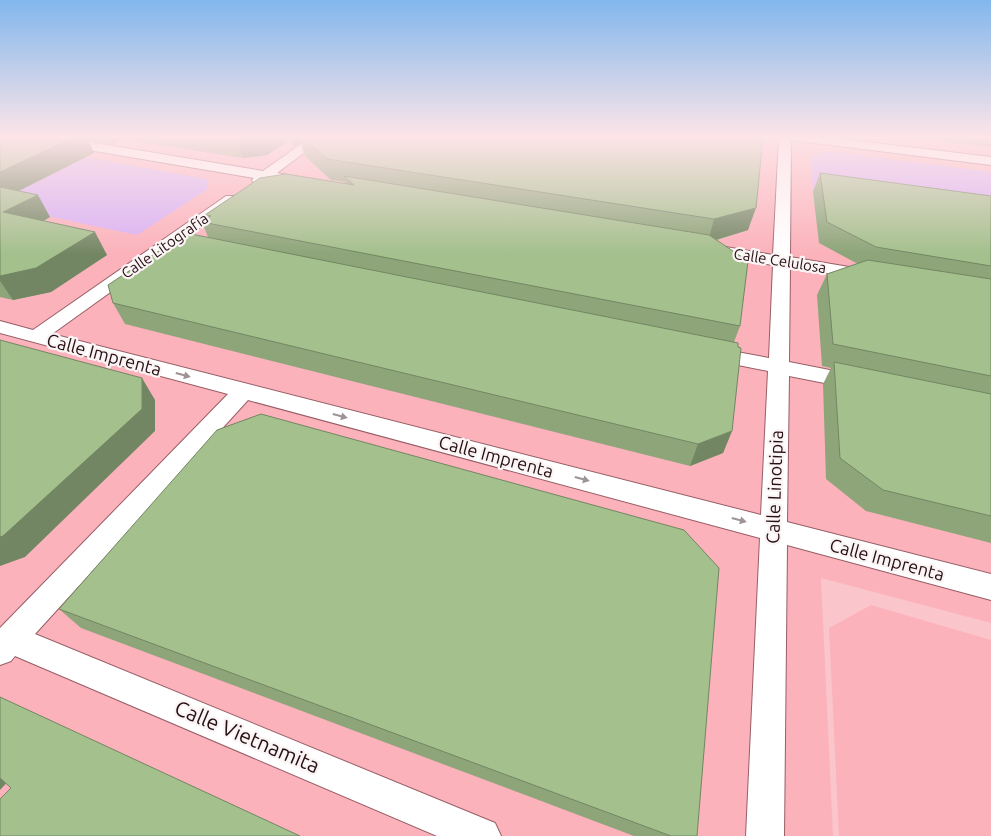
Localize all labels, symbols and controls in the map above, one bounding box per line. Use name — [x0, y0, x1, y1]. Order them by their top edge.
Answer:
street label: Calle Litografía — [118, 209, 211, 282]
street label: Calle Celulosa — [733, 245, 828, 276]
street label: Calle Imprenta — [45, 329, 164, 379]
one-way arrow — [175, 371, 190, 379]
one-way arrow — [332, 412, 347, 420]
street label: Calle Linotipia — [762, 430, 786, 544]
street label: Calle Imprenta — [437, 431, 556, 481]
one-way arrow — [574, 475, 589, 483]
one-way arrow — [732, 516, 747, 524]
street label: Calle Imprenta — [828, 534, 947, 584]
street label: Calle Vietnamita — [171, 695, 323, 777]

